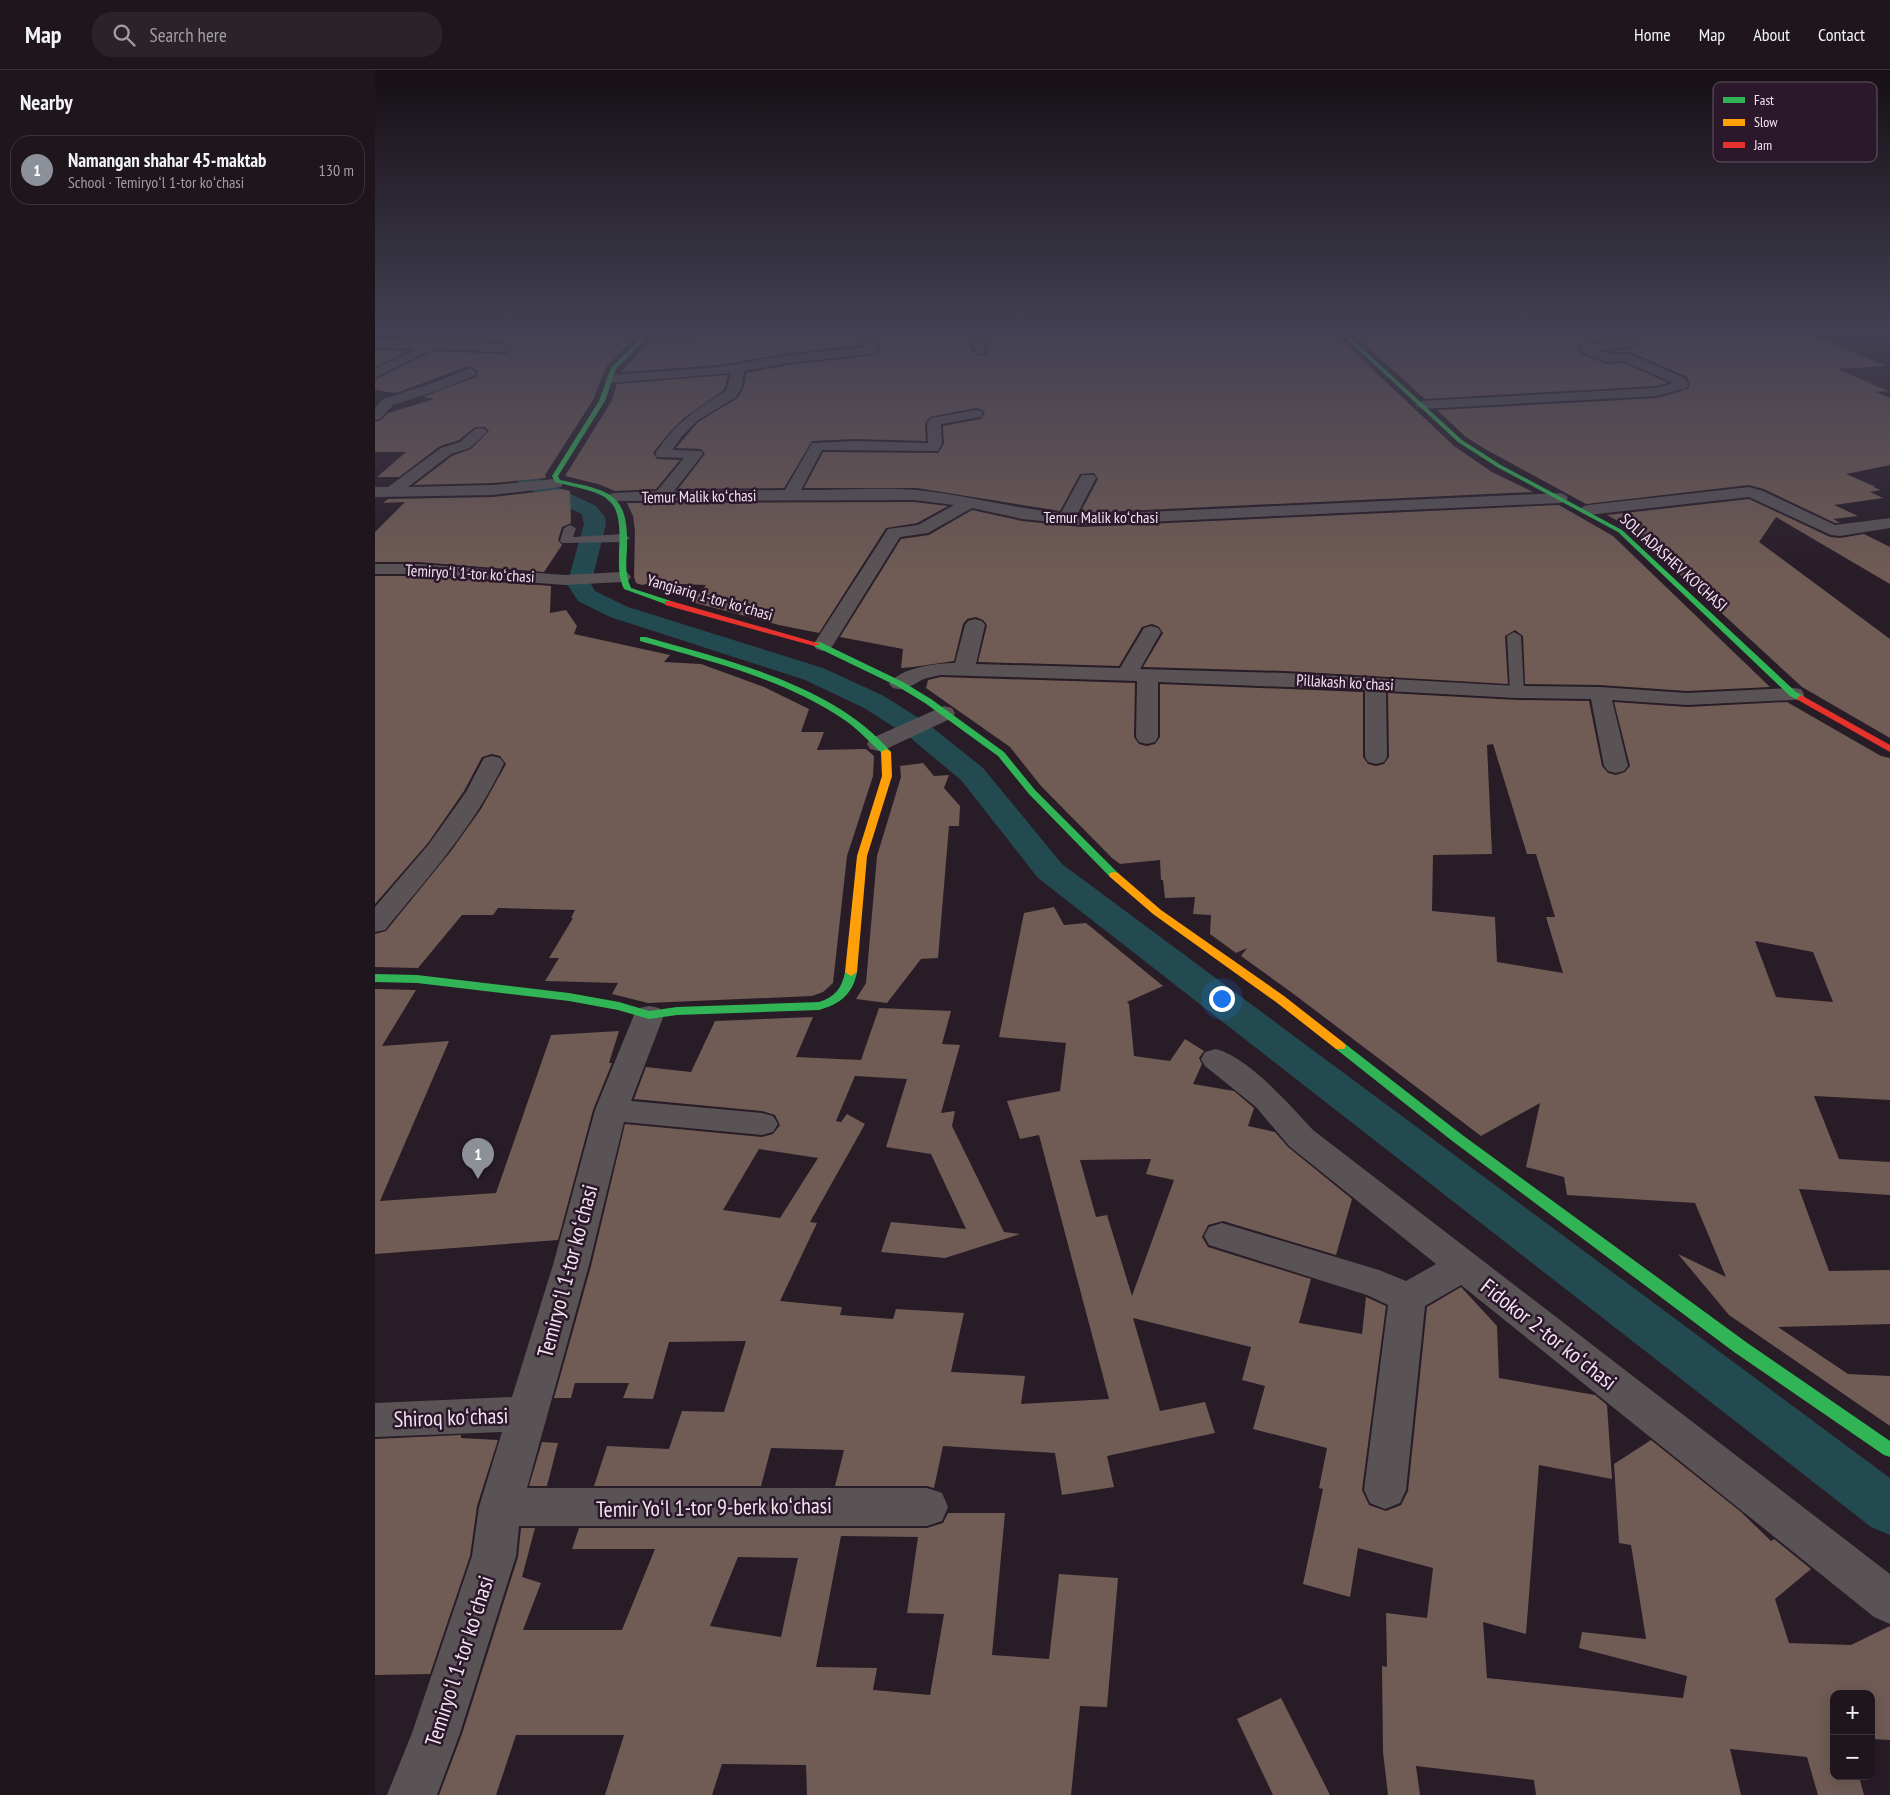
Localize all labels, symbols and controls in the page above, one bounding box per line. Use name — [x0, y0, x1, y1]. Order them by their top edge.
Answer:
search box — [92, 12, 442, 57]
text: Map — [25, 19, 62, 50]
icon: search — [110, 21, 138, 49]
text: Search here — [150, 23, 227, 47]
text: Home — [1634, 23, 1671, 46]
text: Map — [1699, 23, 1725, 46]
text: About — [1753, 23, 1790, 46]
text: Contact — [1818, 23, 1865, 46]
legend — [1713, 82, 1877, 162]
text: Nearby — [20, 89, 73, 116]
text: Fast — [1754, 91, 1774, 109]
text: Slow — [1754, 113, 1778, 131]
text: Jam — [1753, 136, 1772, 154]
text: Namangan shahar 45-maktab — [68, 148, 267, 172]
text: 1 — [33, 160, 41, 180]
text: 130 m — [319, 160, 354, 180]
text: School · Temiryoʻl 1-tor koʻchasi — [68, 172, 244, 192]
street label: Temur Malik koʻchasi — [641, 485, 757, 507]
street label: Temur Malik koʻchasi — [1044, 507, 1158, 527]
street label: SOLI ADASHEV KO'CHASI — [1616, 509, 1732, 615]
street label: Temiryoʻl 1-tor koʻchasi — [405, 560, 535, 586]
street label: Yangiariq 1-tor koʻchasi — [645, 569, 775, 625]
street label: Pillakash koʻchasi — [1296, 669, 1394, 695]
your location — [1209, 986, 1235, 1012]
pin: 1 — [462, 1138, 494, 1179]
street label: Temiryoʻl 1-tor koʻchasi — [530, 1181, 604, 1361]
street label: Fidokor 2-tor koʻchasi — [1475, 1272, 1623, 1396]
street label: Shiroq koʻchasi — [393, 1401, 509, 1433]
street label: Temir Yoʻl 1-tor 9-berk koʻchasi — [596, 1491, 832, 1523]
street label: Temiryoʻl 1-tor koʻchasi — [418, 1572, 500, 1750]
map controls — [1830, 1690, 1875, 1780]
button: + — [1830, 1690, 1875, 1735]
button: − — [1830, 1735, 1875, 1780]

